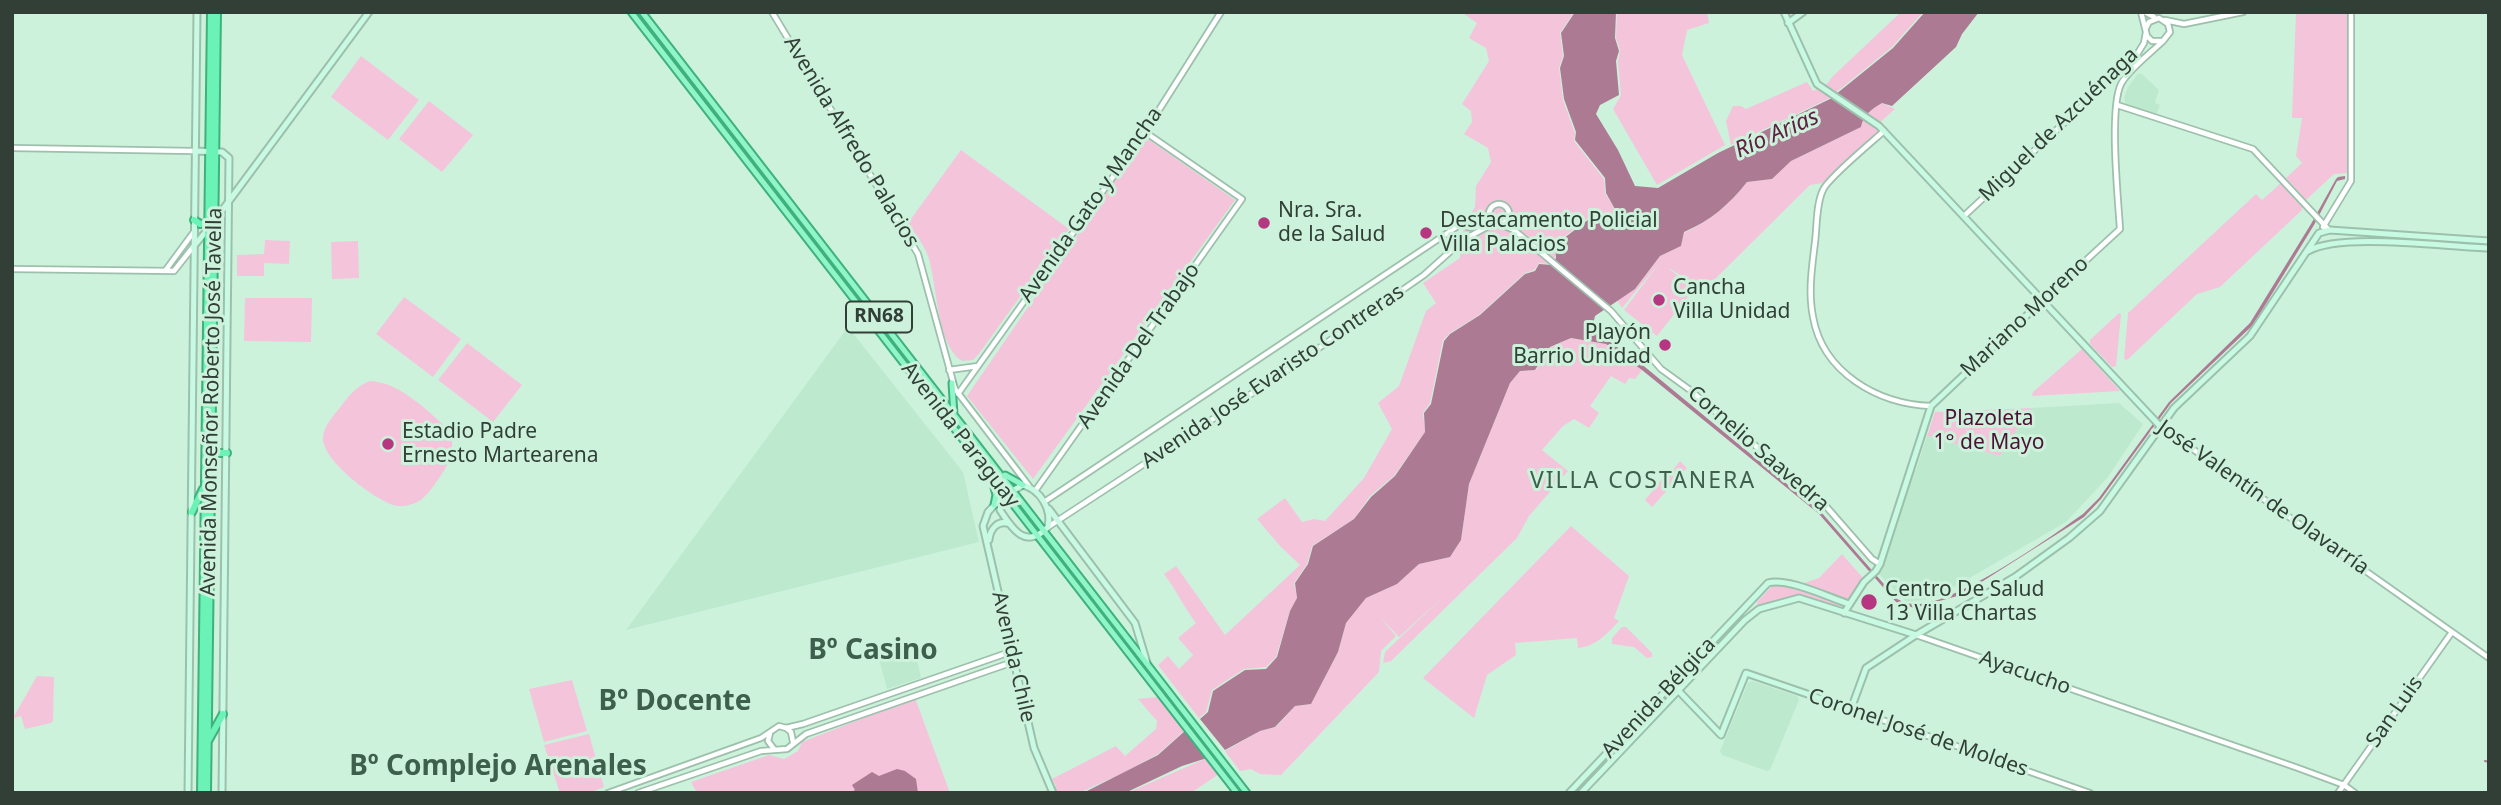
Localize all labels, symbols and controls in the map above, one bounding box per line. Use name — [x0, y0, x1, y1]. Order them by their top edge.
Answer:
street label: Avenida Alfredo Palacios — [778, 32, 924, 252]
street label: Miguel de Azcuénaga — [1974, 43, 2144, 207]
street label: Avenida Gato y Mancha — [1014, 103, 1168, 307]
water label: Río Arias — [1731, 103, 1823, 165]
place label: Nra. Sra. de la Salud — [1278, 198, 1385, 248]
street label: Avenida Monseñor Roberto José Tavella — [196, 208, 228, 596]
place label: Destacamento Policial Villa Palacios — [1440, 208, 1658, 258]
marker: Nra. Sra. de la Salud — [1256, 215, 1272, 231]
marker: Destacamento Policial Villa Palacios — [1418, 225, 1434, 241]
street label: Mariano Moreno — [1956, 251, 2094, 383]
street label: Avenida Del Trabajo — [1072, 258, 1206, 434]
place label: Cancha Villa Unidad — [1673, 275, 1790, 325]
street label: Avenida José Evaristo Contreras — [1137, 280, 1409, 474]
marker: Cancha Villa Unidad — [1651, 292, 1667, 308]
road number: RN68 — [846, 302, 912, 332]
place label: Playón Barrio Unidad — [1513, 320, 1651, 370]
marker: Playón Barrio Unidad — [1657, 337, 1673, 353]
street label: Avenida Paraguay — [895, 357, 1025, 513]
street label: Cornelio Saavedra — [1682, 381, 1834, 517]
park label: Plazoleta 1° de Mayo — [1934, 406, 2044, 456]
street label: José Valentín de Olavarría — [2152, 415, 2374, 581]
place label: Estadio Padre Ernesto Martearena — [402, 419, 599, 469]
marker: Estadio Padre Ernesto Martearena — [380, 436, 396, 452]
district label: VILLA COSTANERA — [1532, 467, 1754, 495]
place label: Centro De Salud 13 Villa Chartas — [1885, 577, 2044, 627]
street label: Avenida Chile — [986, 589, 1040, 725]
marker: Centro De Salud 13 Villa Chartas — [1859, 592, 1879, 612]
street label: Avenida Bélgica — [1597, 633, 1721, 763]
district label: Bº Casino — [808, 634, 938, 668]
street label: Ayacucho — [1976, 646, 2074, 700]
street label: San Luis — [2361, 672, 2429, 752]
street label: Coronel José de Moldes — [1805, 684, 2031, 782]
district label: Bº Docente — [599, 685, 751, 719]
district label: Bº Complejo Arenales — [349, 750, 647, 784]

